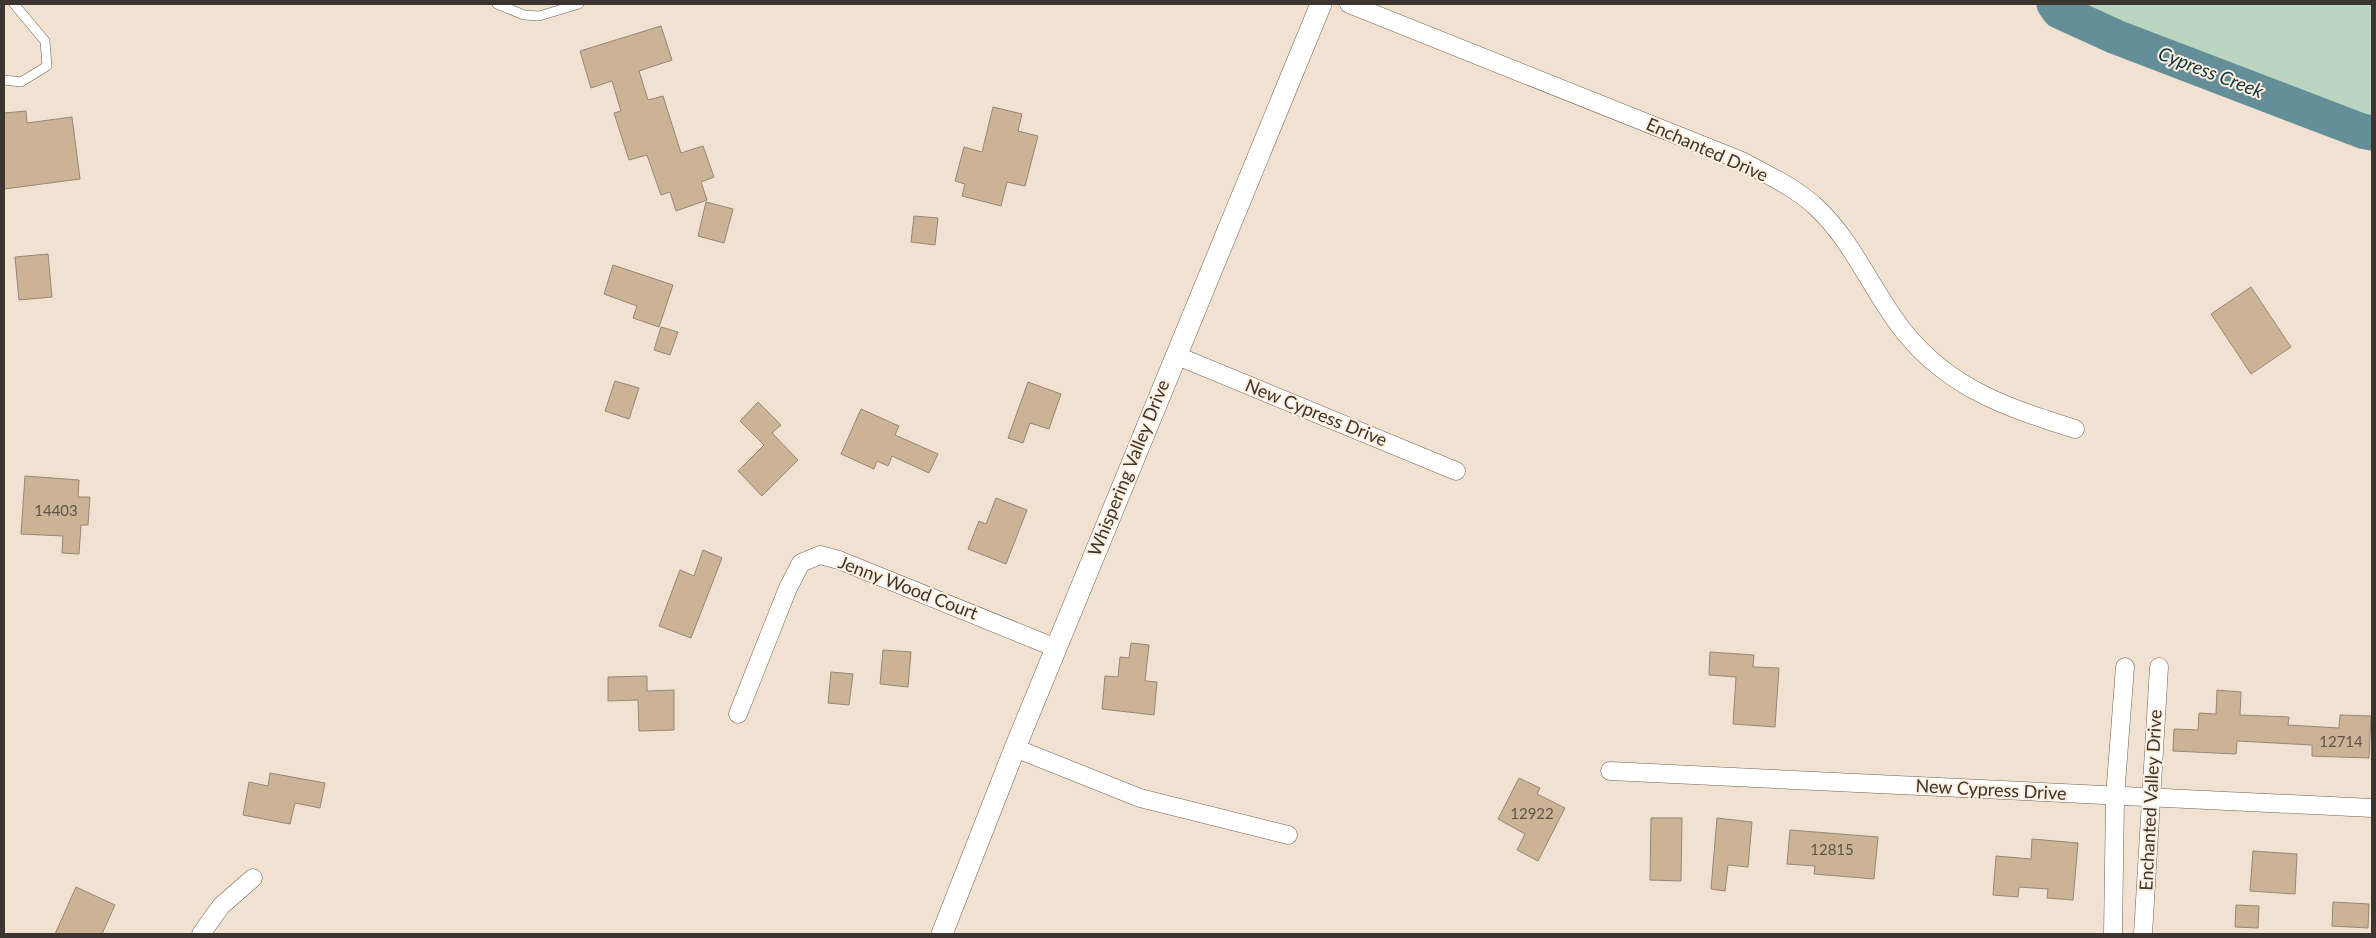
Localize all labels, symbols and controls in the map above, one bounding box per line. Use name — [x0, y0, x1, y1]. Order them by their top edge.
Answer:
water label: Cypress Creek — [2155, 41, 2268, 102]
street label: Enchanted Drive — [1643, 112, 1772, 186]
street label: New Cypress Drive — [1242, 374, 1391, 451]
street label: Whispering Valley Drive — [1083, 376, 1174, 559]
house number: 14403 — [34, 501, 78, 519]
street label: Jenny Wood Court — [835, 550, 982, 624]
street label: Enchanted Valley Drive — [2134, 709, 2166, 891]
house number: 12714 — [2319, 732, 2363, 750]
street label: New Cypress Drive — [1915, 774, 2067, 804]
house number: 12922 — [1510, 804, 1554, 822]
house number: 12815 — [1810, 840, 1854, 858]

